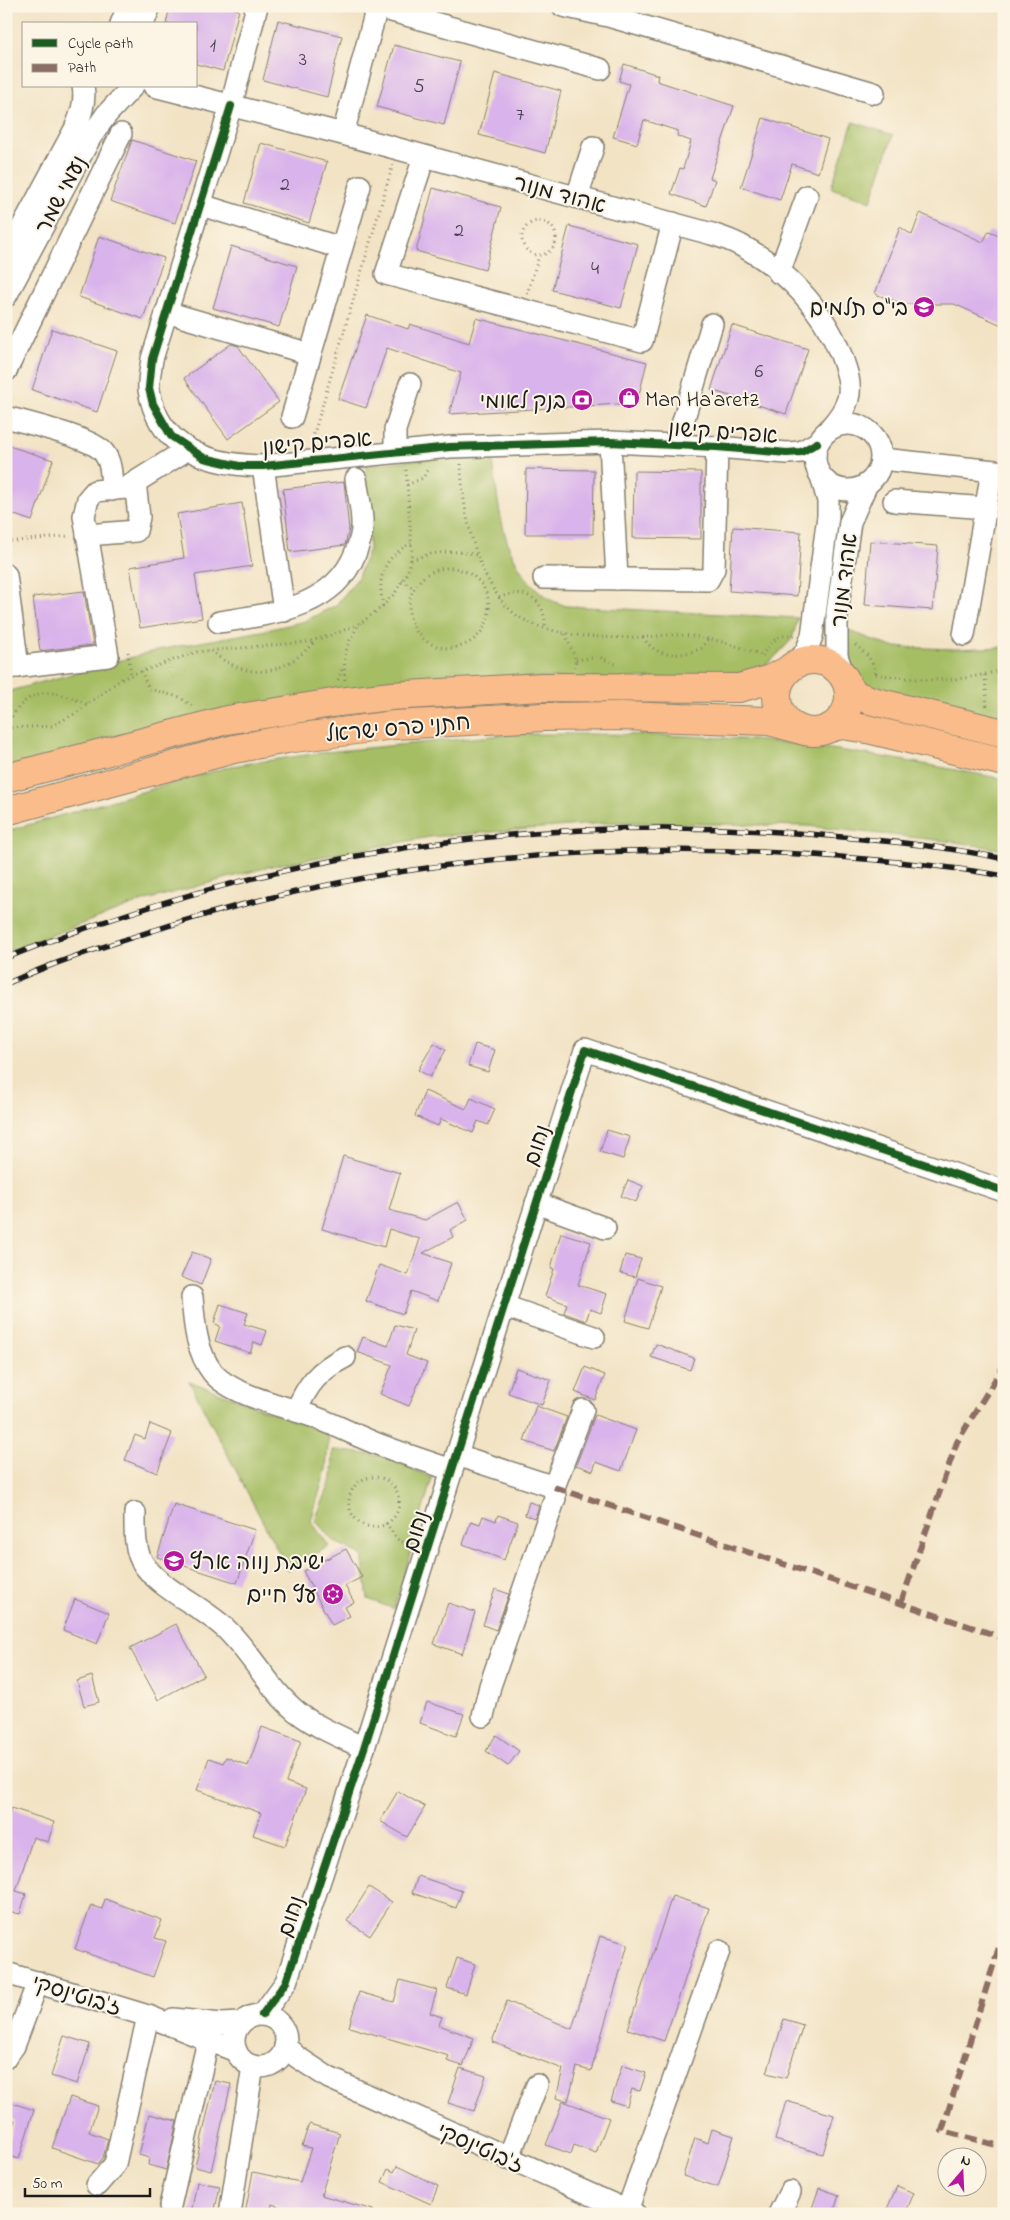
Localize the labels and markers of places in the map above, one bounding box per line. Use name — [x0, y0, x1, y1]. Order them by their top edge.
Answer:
place label: בי"ס תלמים — [809, 294, 908, 326]
school or university icon: בי"ס תלמים — [912, 295, 936, 319]
place label: Man Ha'aretz — [645, 385, 759, 417]
shop icon: Man Ha'aretz — [617, 386, 641, 410]
place label: בנק לאומי — [480, 387, 566, 419]
bank icon: בנק לאומי — [570, 388, 594, 412]
place label: ישיבת נווה ארץ — [190, 1548, 325, 1580]
school or university icon: ישיבת נווה ארץ — [162, 1549, 186, 1573]
place label: עץ חיים — [247, 1581, 317, 1613]
synagogue icon: עץ חיים — [321, 1582, 345, 1606]

